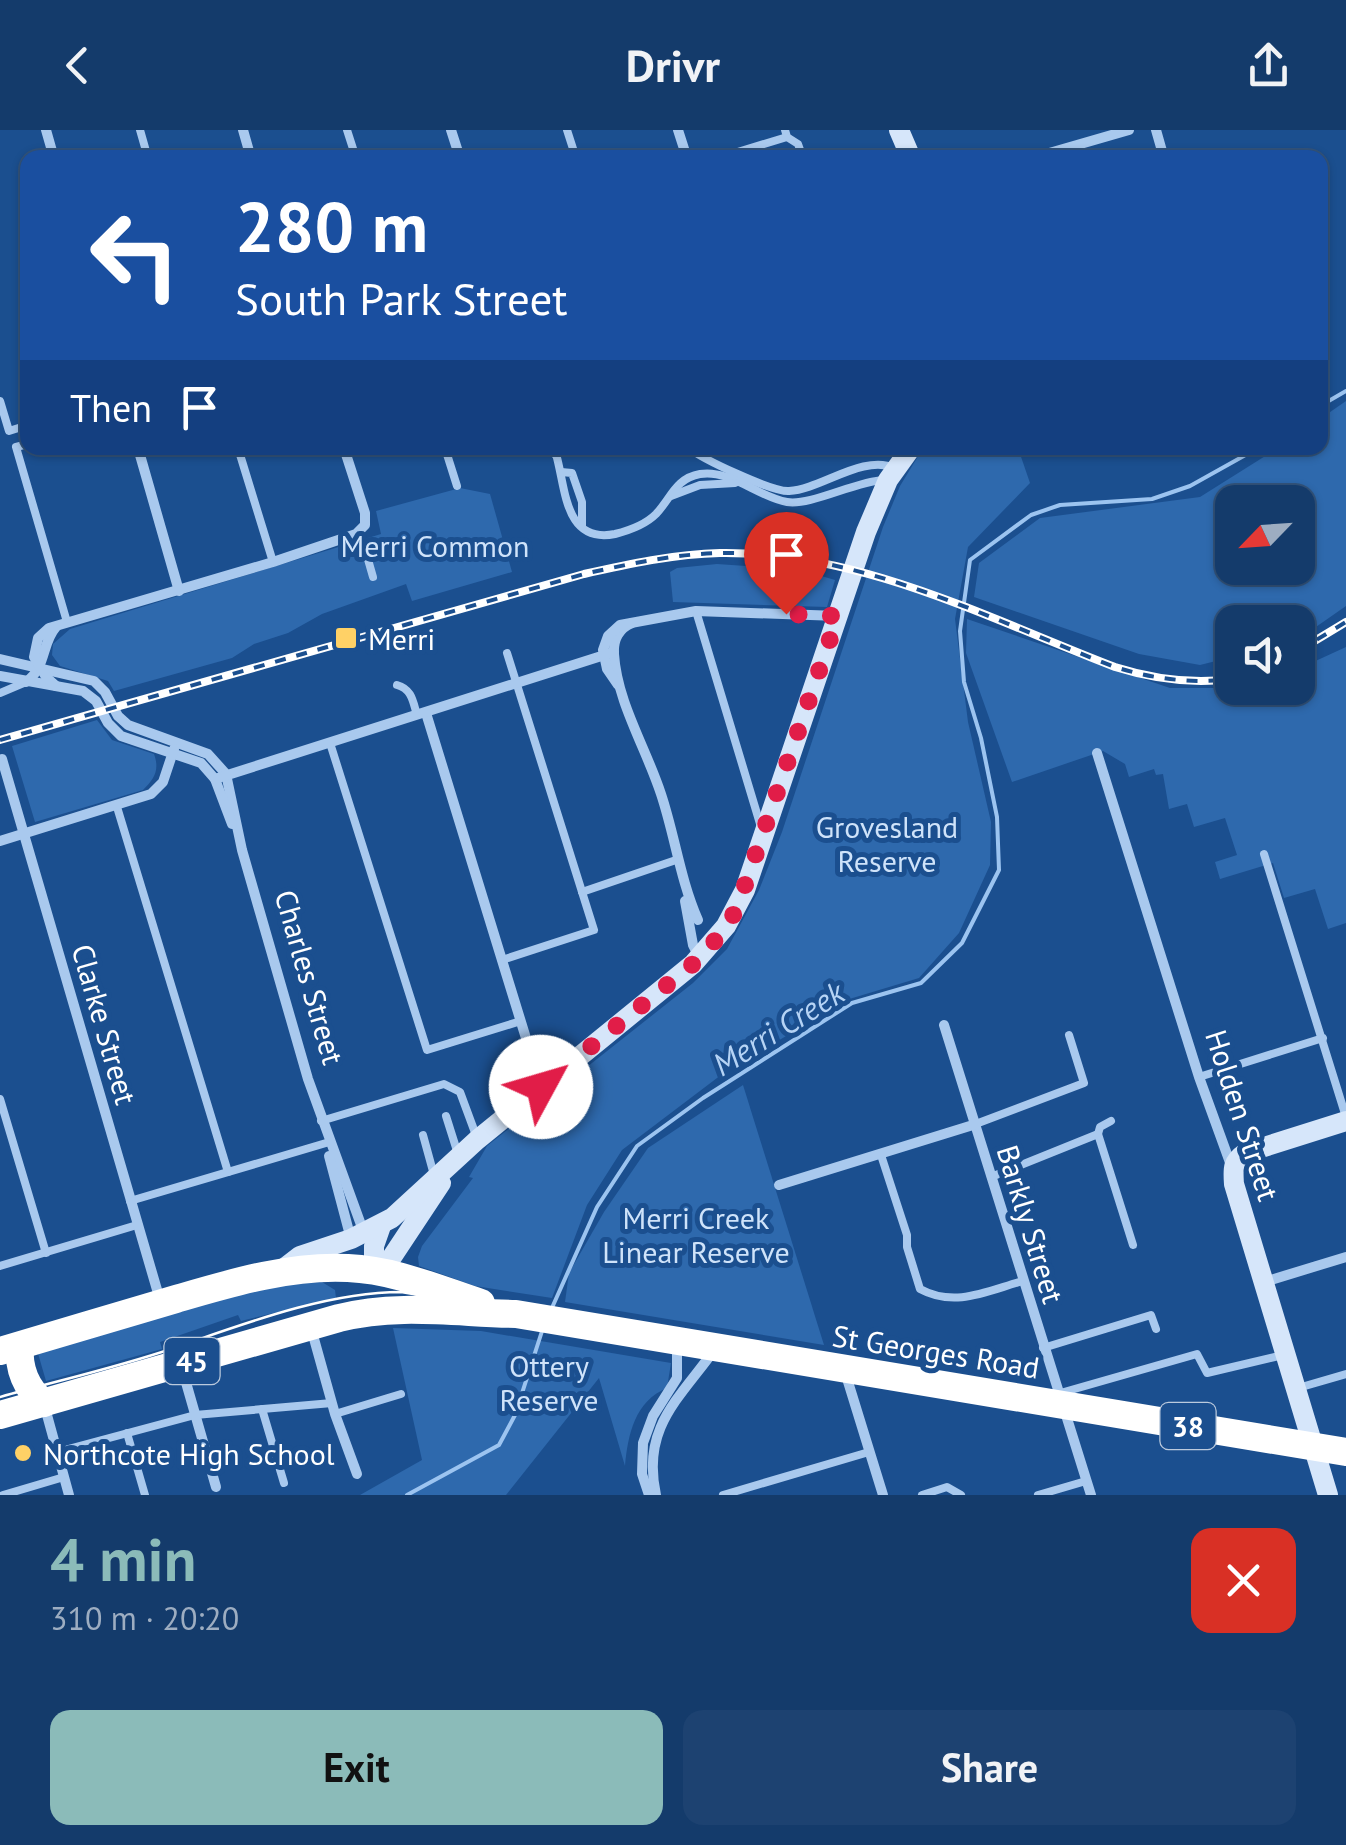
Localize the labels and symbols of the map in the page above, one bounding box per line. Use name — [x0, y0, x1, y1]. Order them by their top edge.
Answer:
north arrow — [1215, 485, 1315, 585]
pin — [744, 512, 829, 615]
park label: Merri Common — [341, 526, 529, 565]
place label: Merri — [368, 619, 435, 658]
marker: Merri — [333, 625, 359, 651]
park label: Grovesland Reserve — [816, 807, 958, 880]
street label: Charles Street — [266, 885, 354, 1069]
street label: Clarke Street — [64, 939, 146, 1109]
water label: Merri Creek — [704, 970, 853, 1085]
street label: Holden Street — [1197, 1025, 1289, 1205]
position arrow — [489, 1035, 593, 1139]
street label: Barkly Street — [988, 1140, 1074, 1308]
park label: Merri Creek Linear Reserve — [602, 1198, 790, 1271]
street label: St Georges Road — [830, 1315, 1042, 1387]
road number: 45 — [164, 1338, 220, 1384]
park label: Ottery Reserve — [499, 1346, 599, 1419]
road number: 38 — [1160, 1403, 1216, 1449]
place label: Northcote High School — [43, 1434, 335, 1473]
marker: Northcote High School — [12, 1442, 34, 1464]

